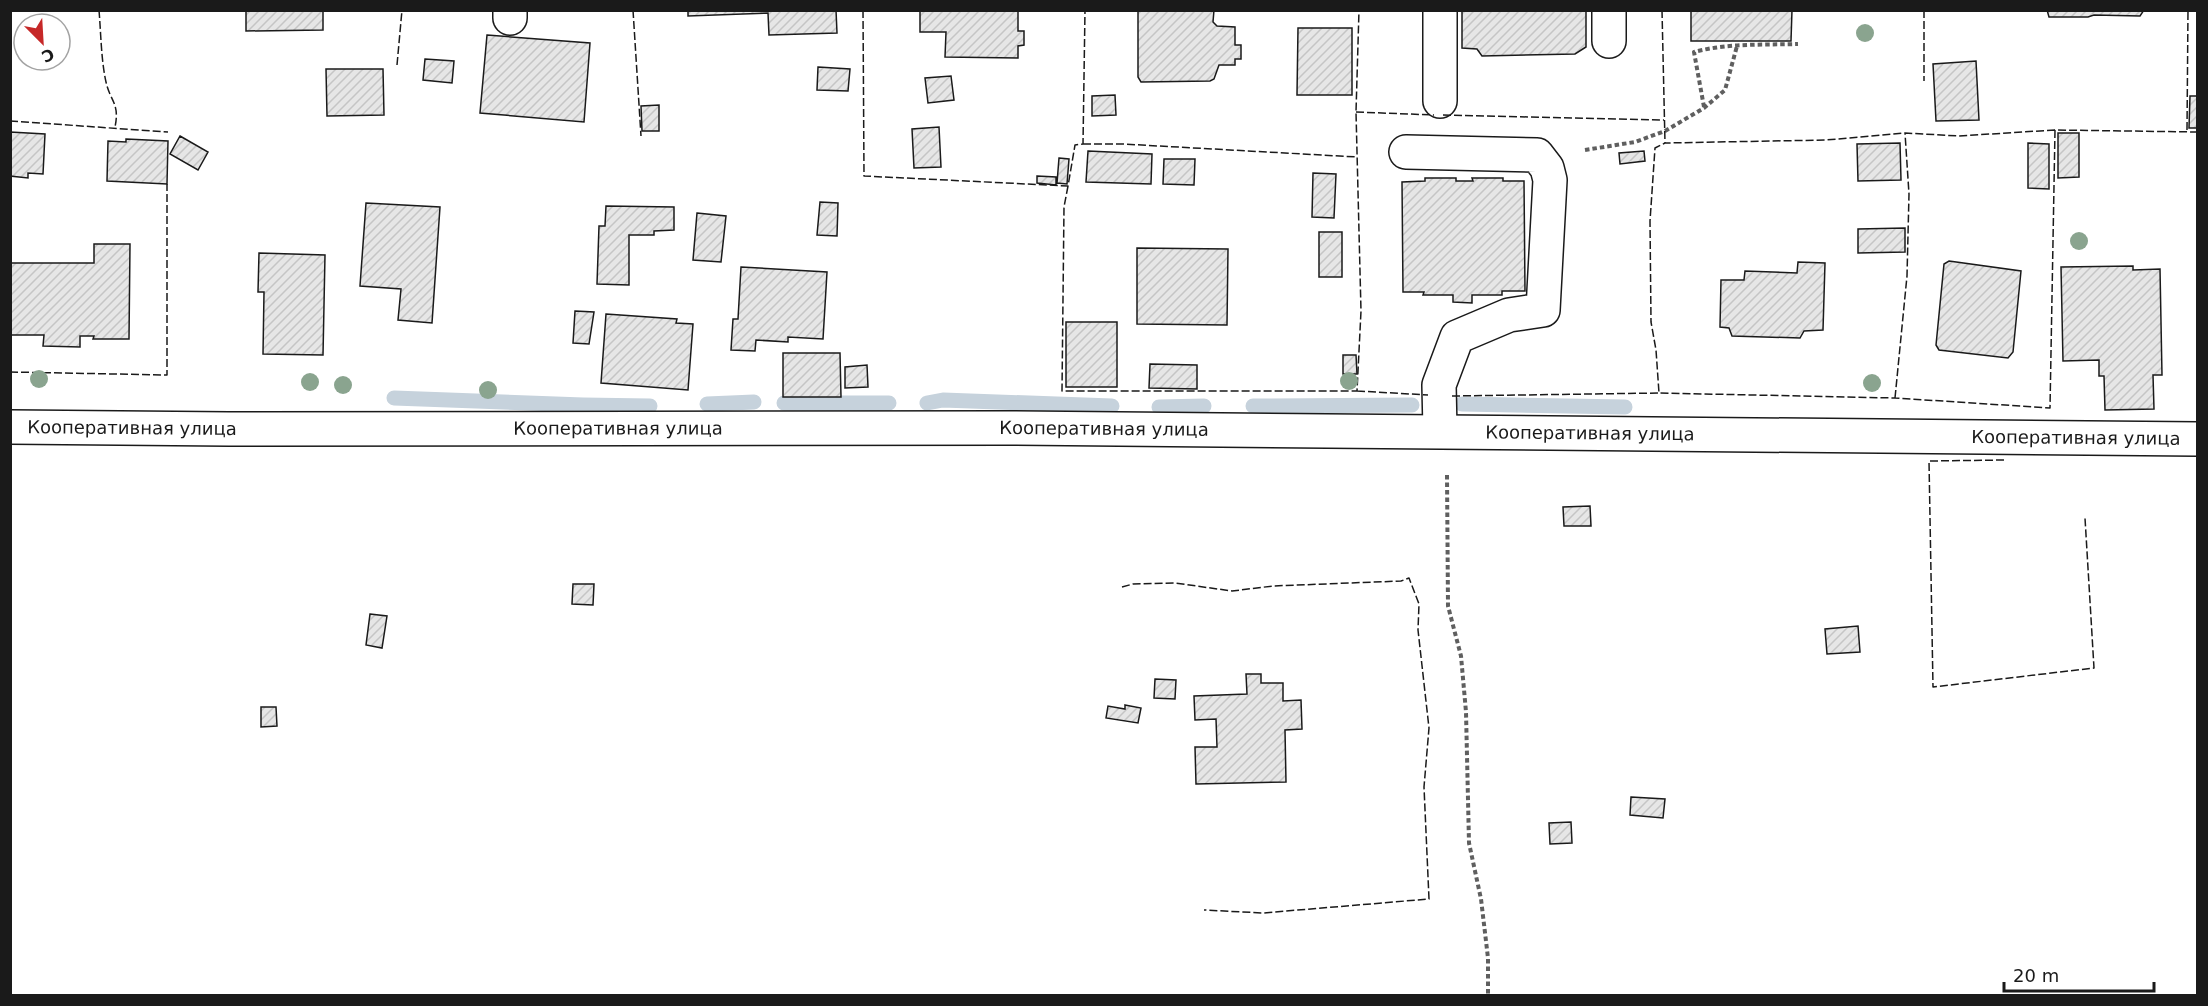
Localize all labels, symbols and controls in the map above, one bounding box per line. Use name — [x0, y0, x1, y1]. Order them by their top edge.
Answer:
north arrow — [12, 12, 72, 72]
text: С — [39, 44, 57, 66]
street label: Кооперативная улица — [27, 416, 237, 439]
street label: Кооперативная улица — [513, 417, 723, 439]
street label: Кооперативная улица — [999, 417, 1209, 440]
street label: Кооперативная улица — [1485, 421, 1695, 444]
street label: Кооперативная улица — [1971, 426, 2181, 449]
scale bar — [2004, 955, 2154, 993]
text: 20 m — [2013, 965, 2059, 986]

